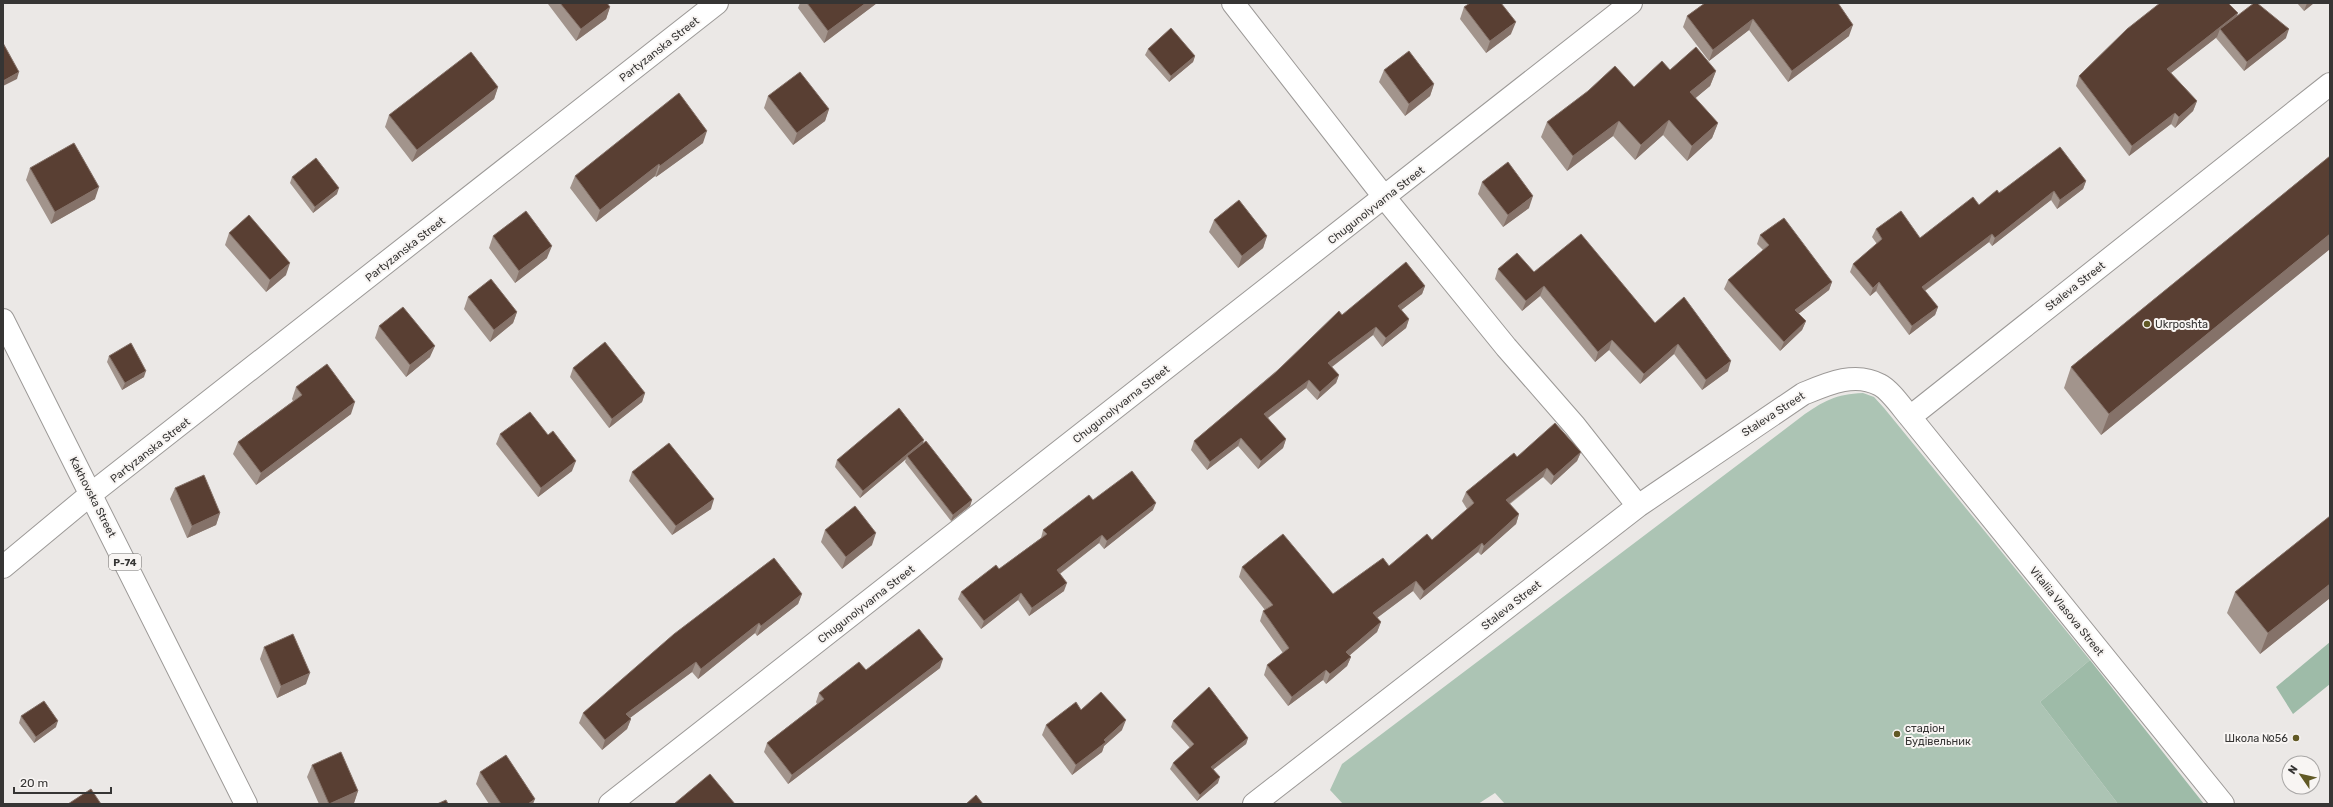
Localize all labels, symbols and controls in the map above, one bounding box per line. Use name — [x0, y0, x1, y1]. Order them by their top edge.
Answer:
street label: Partyzanska Street — [617, 14, 702, 85]
street label: Chugunolyvarna Street — [1325, 163, 1428, 247]
street label: Partyzanska Street — [363, 214, 448, 285]
street label: Staleva Street — [2043, 259, 2108, 314]
place label: Ukrposhta — [2155, 318, 2208, 331]
marker: Ukrposhta — [2142, 319, 2152, 329]
street label: Chugunolyvarna Street — [1070, 362, 1173, 446]
street label: Staleva Street — [1739, 389, 1808, 440]
street label: Partyzanska Street — [108, 415, 193, 486]
street label: Kakhovska Street — [67, 455, 119, 540]
road number: Р-74 — [109, 554, 141, 570]
street label: Chugunolyvarna Street — [815, 562, 918, 646]
street label: Vitaliia Vlasova Street — [2027, 564, 2107, 659]
street label: Staleva Street — [1479, 578, 1544, 633]
place label: стадіон Будівельник — [1905, 722, 1971, 748]
marker: стадіон Будівельник — [1892, 729, 1902, 739]
place label: Школа №56 — [2225, 732, 2288, 745]
marker: Школа №56 — [2291, 733, 2301, 743]
north arrow — [2281, 755, 2321, 795]
text: N — [2286, 763, 2301, 777]
scale bar — [14, 769, 111, 795]
text: 20 m — [20, 776, 48, 790]

